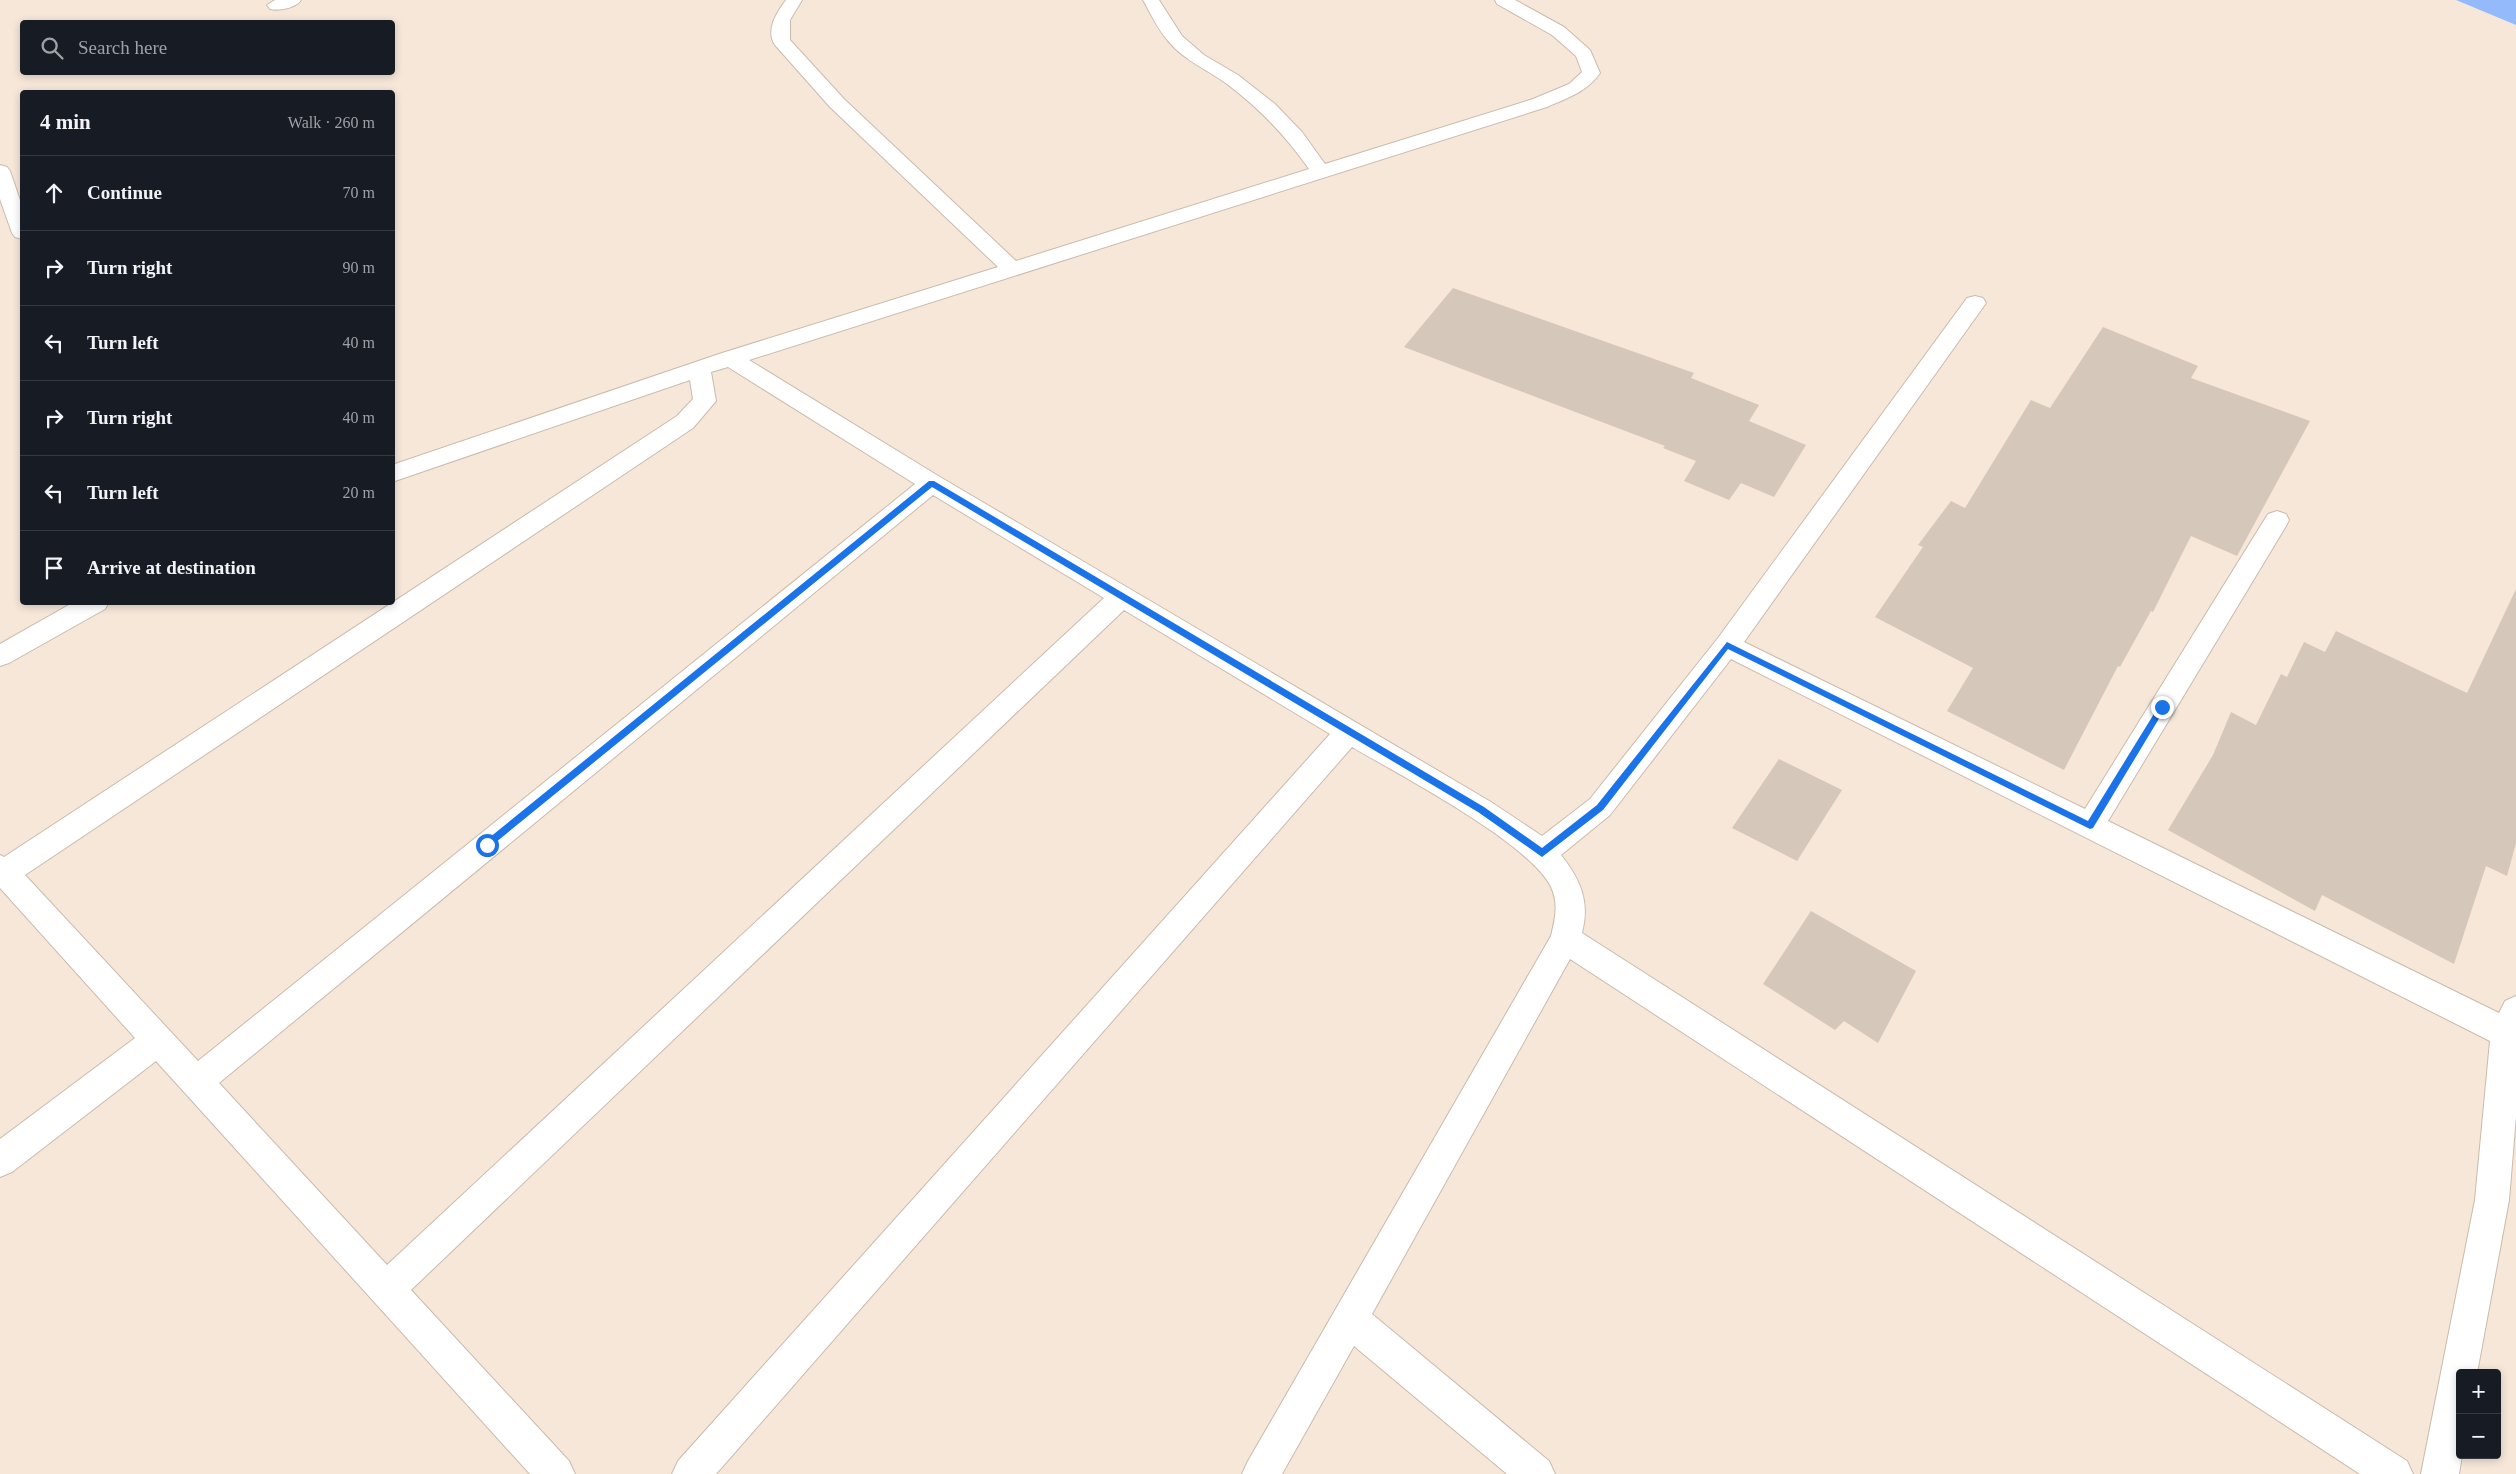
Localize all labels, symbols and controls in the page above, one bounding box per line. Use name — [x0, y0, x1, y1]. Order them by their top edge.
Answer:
search box — [20, 20, 395, 75]
icon: search — [38, 34, 66, 62]
text: Search here — [78, 37, 167, 58]
text: 4 min — [40, 110, 91, 134]
text: Walk · 260 m — [288, 114, 375, 131]
icon: ahead — [40, 179, 68, 207]
text: Continue — [87, 182, 162, 203]
text: 70 m — [343, 184, 375, 201]
icon: right — [40, 254, 68, 282]
text: Turn right — [87, 257, 172, 278]
text: 90 m — [343, 259, 375, 276]
icon: left — [40, 329, 68, 357]
text: Turn left — [87, 332, 159, 353]
text: 40 m — [343, 334, 375, 351]
icon: right — [40, 404, 68, 432]
text: Turn right — [87, 407, 172, 428]
text: 40 m — [343, 409, 375, 426]
icon: left — [40, 479, 68, 507]
text: Turn left — [87, 482, 159, 503]
text: 20 m — [343, 484, 375, 501]
icon: arrive — [40, 554, 68, 582]
text: Arrive at destination — [87, 557, 256, 578]
route end — [2151, 696, 2174, 719]
route start — [476, 834, 499, 857]
map controls — [2456, 1369, 2501, 1459]
button: + — [2456, 1369, 2501, 1414]
button: − — [2456, 1414, 2501, 1459]

